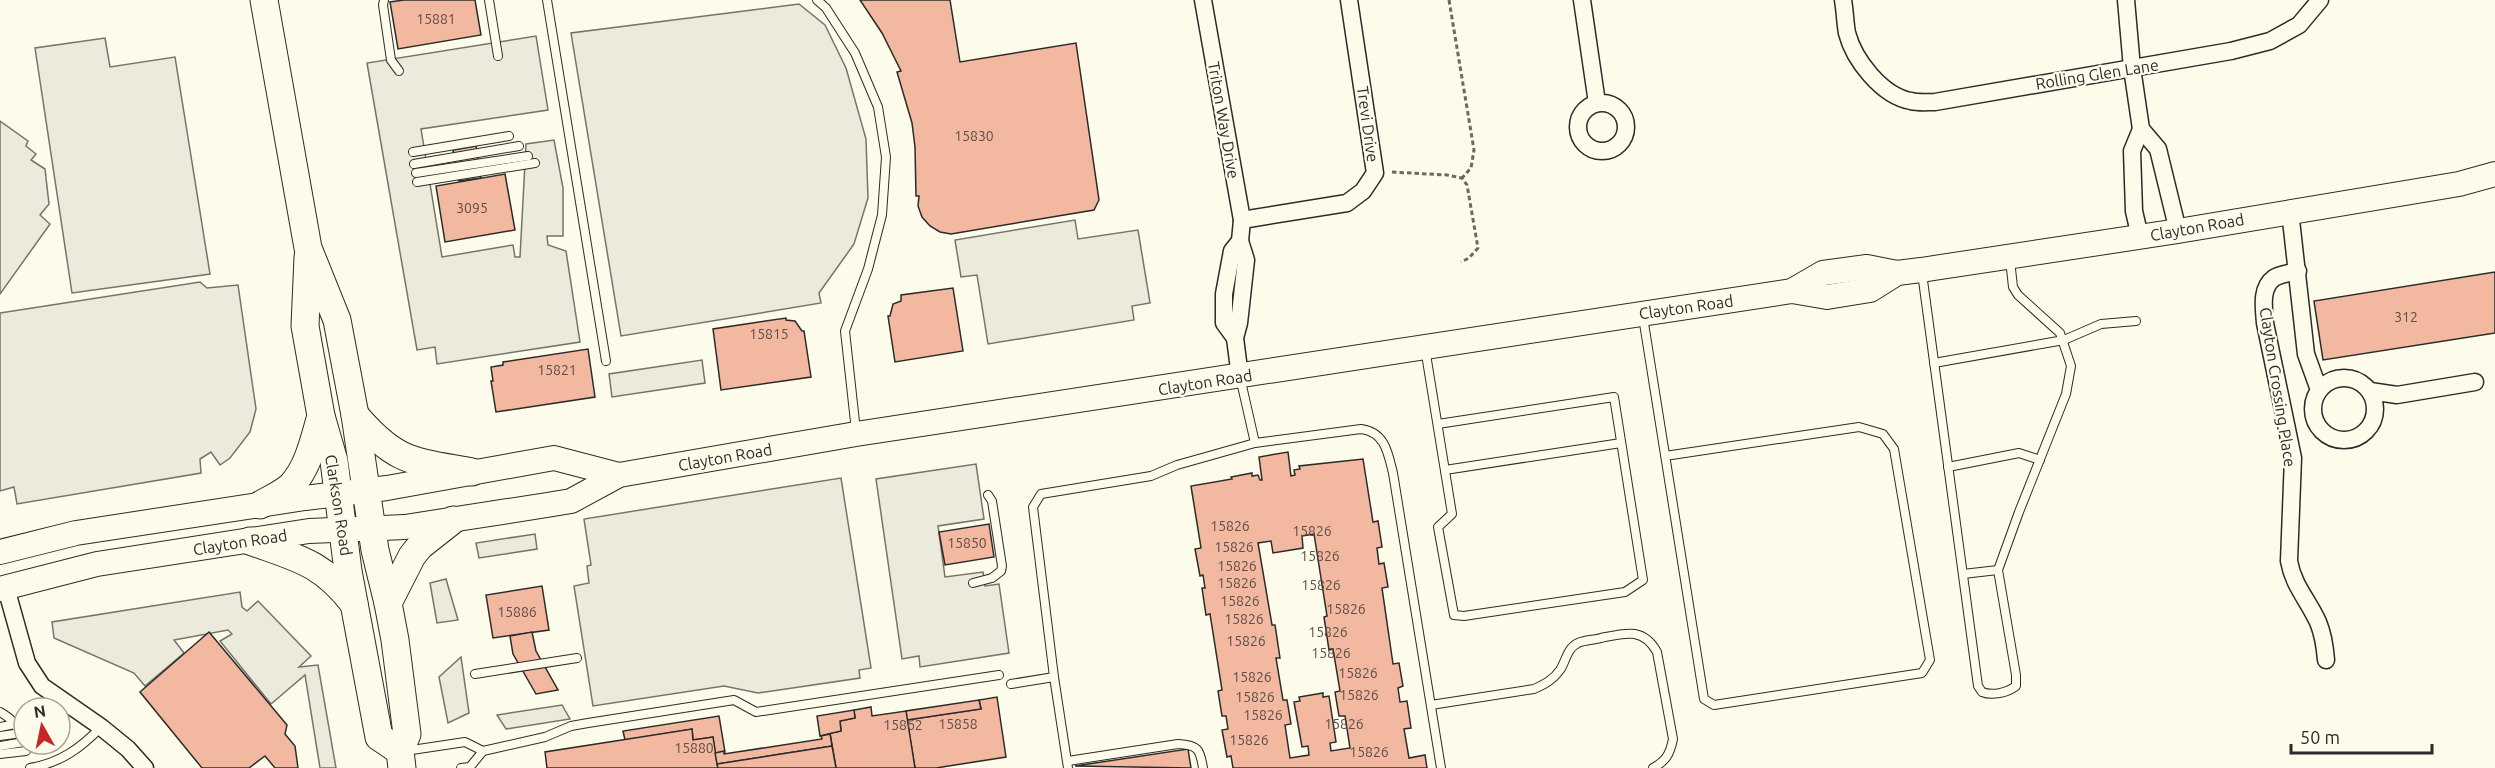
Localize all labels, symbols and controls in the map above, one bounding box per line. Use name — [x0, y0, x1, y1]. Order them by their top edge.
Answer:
house number: 15881 — [416, 11, 456, 27]
street label: Rolling Glen Lane — [2034, 55, 2160, 93]
street label: Triton Way Drive — [1205, 60, 1243, 180]
street label: Trevi Drive — [1354, 85, 1382, 163]
house number: 15830 — [954, 128, 994, 144]
house number: 3095 — [456, 200, 488, 216]
street label: Clayton Road — [2149, 210, 2245, 244]
street label: Clayton Road — [1638, 291, 1734, 323]
street label: Clayton Crossing Place — [2256, 306, 2300, 468]
house number: 312 — [2394, 309, 2418, 325]
house number: 15815 — [749, 326, 789, 342]
house number: 15821 — [537, 362, 577, 378]
street label: Clayton Road — [1157, 366, 1253, 398]
street label: Clayton Road — [677, 440, 773, 474]
street label: Clarkson Road — [322, 453, 356, 557]
house number: 15826 — [1210, 518, 1250, 534]
house number: 15826 — [1292, 523, 1332, 539]
street label: Clayton Road — [192, 526, 288, 558]
house number: 15850 — [947, 535, 987, 551]
house number: 15826 — [1214, 539, 1254, 555]
house number: 15826 — [1300, 548, 1340, 564]
house number: 15826 — [1217, 558, 1257, 574]
house number: 15826 — [1217, 575, 1257, 591]
house number: 15826 — [1301, 577, 1341, 593]
house number: 15826 — [1220, 593, 1260, 609]
house number: 15826 — [1326, 601, 1366, 617]
house number: 15886 — [497, 604, 537, 620]
house number: 15826 — [1224, 611, 1264, 627]
house number: 15826 — [1308, 624, 1348, 640]
house number: 15826 — [1226, 633, 1266, 649]
house number: 15826 — [1311, 645, 1351, 661]
house number: 15826 — [1338, 665, 1378, 681]
house number: 15826 — [1232, 669, 1272, 685]
house number: 15826 — [1339, 687, 1379, 703]
house number: 15826 — [1235, 689, 1275, 705]
north arrow — [12, 696, 72, 756]
text: N — [32, 701, 47, 721]
house number: 15826 — [1243, 707, 1283, 723]
house number: 15858 — [938, 716, 978, 732]
house number: 15826 — [1324, 716, 1364, 732]
house number: 15862 — [883, 717, 923, 733]
scale bar — [2291, 717, 2432, 755]
text: 50 m — [2300, 727, 2340, 747]
house number: 15826 — [1229, 732, 1269, 748]
house number: 15880 — [674, 740, 714, 756]
house number: 15826 — [1349, 744, 1389, 760]

